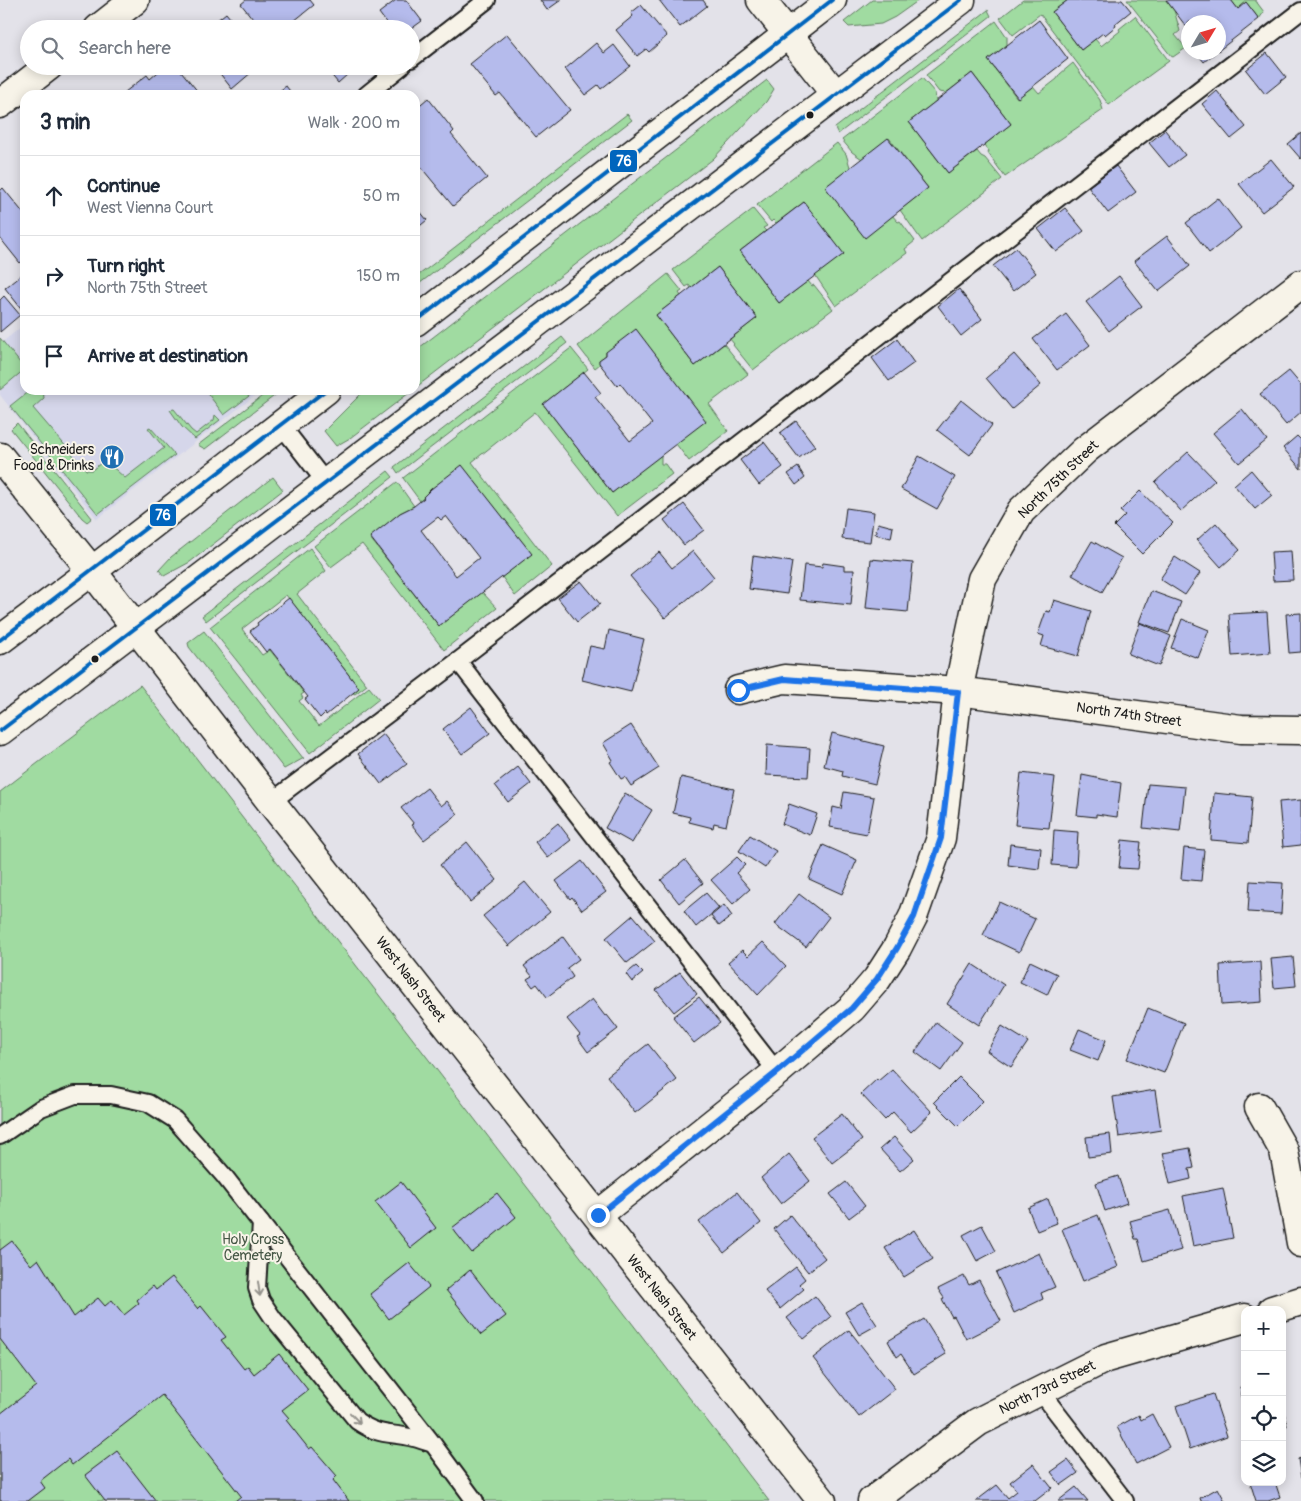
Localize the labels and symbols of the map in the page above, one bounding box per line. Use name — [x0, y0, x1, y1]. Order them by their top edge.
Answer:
north arrow — [1181, 15, 1226, 60]
unlabelled marker — [805, 110, 815, 120]
line badge: 76 — [609, 149, 638, 173]
text: 76 — [616, 153, 632, 170]
street label: North 75th Street — [1015, 436, 1102, 522]
place label: Schneiders Food & Drinks — [13, 441, 95, 474]
restaurant icon: Schneiders Food & Drinks — [99, 444, 125, 470]
line badge: 76 — [149, 503, 177, 527]
text: 76 — [155, 507, 171, 524]
unlabelled marker — [90, 654, 100, 664]
route start — [727, 679, 750, 702]
street label: North 74th Street — [1075, 699, 1183, 730]
street label: West Nash Street — [372, 933, 449, 1026]
route end — [587, 1204, 610, 1227]
park label: Holy Cross Cemetery — [222, 1231, 285, 1264]
street label: West Nash Street — [623, 1251, 700, 1344]
one-way arrow — [254, 1281, 264, 1297]
street label: North 73rd Street — [996, 1357, 1098, 1418]
one-way arrow — [349, 1411, 361, 1424]

